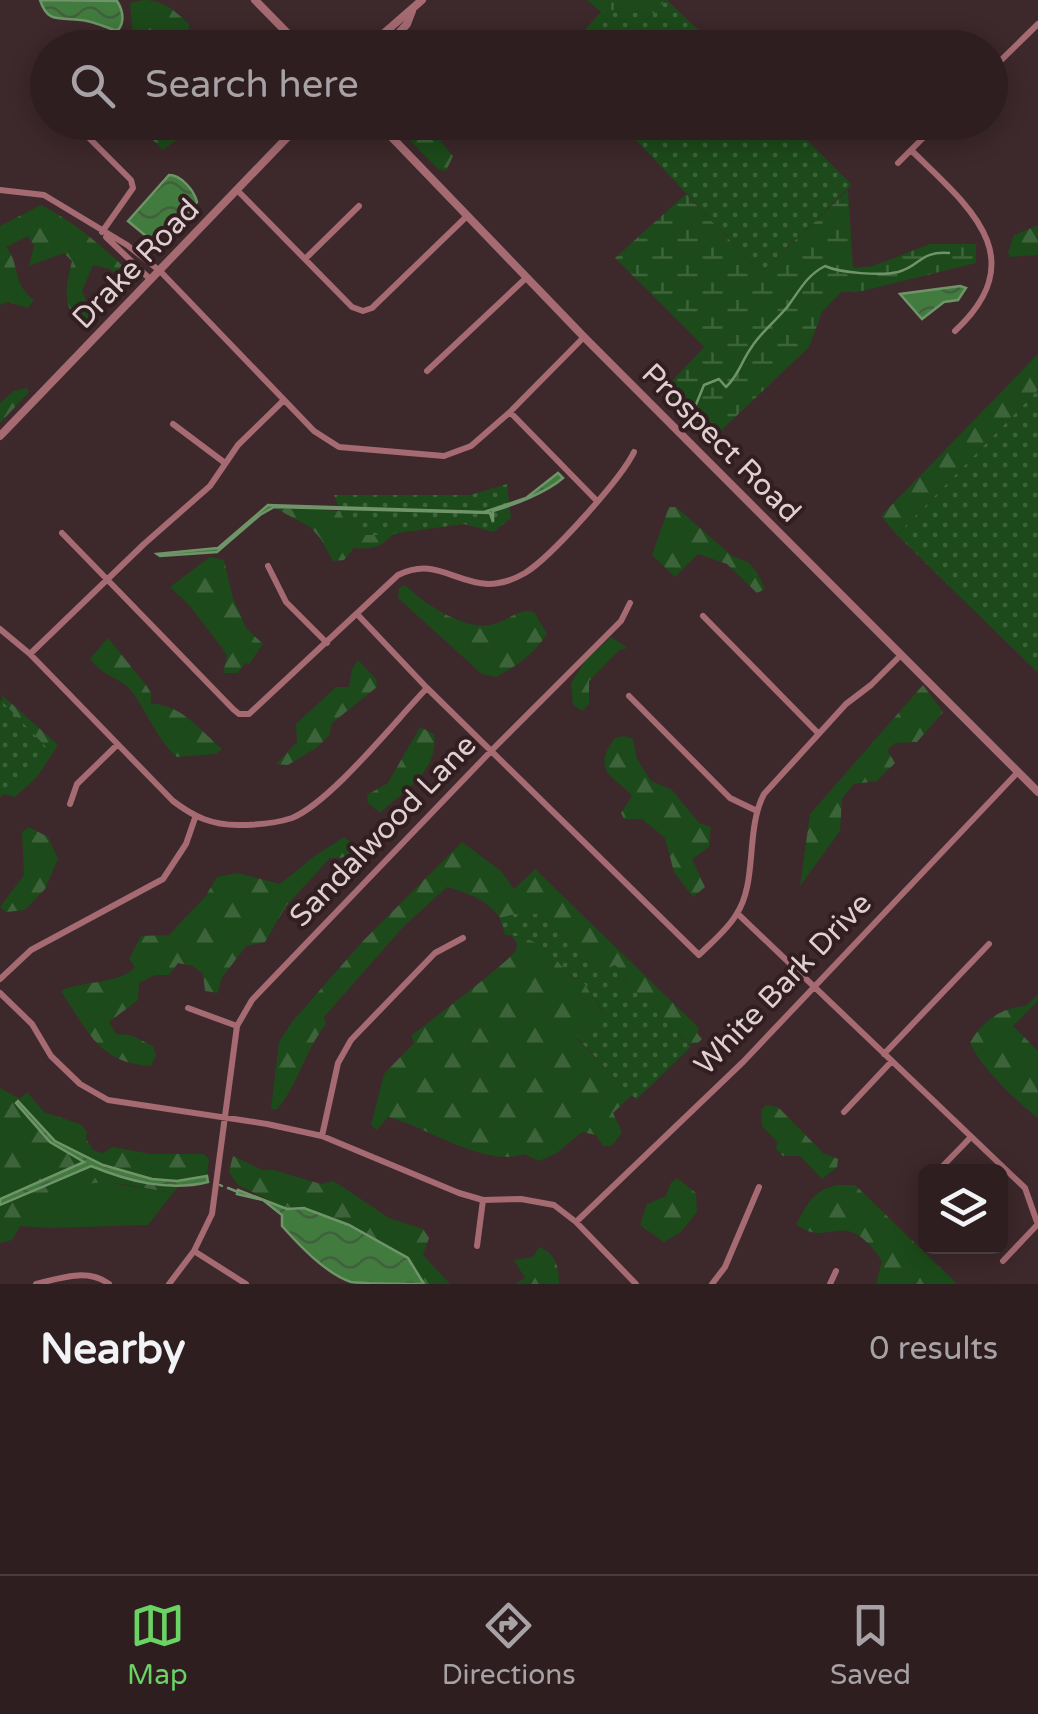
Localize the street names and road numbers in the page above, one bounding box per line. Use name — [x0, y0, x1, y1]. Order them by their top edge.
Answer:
street label: Drake Road — [65, 191, 207, 337]
street label: Prospect Road — [634, 356, 808, 530]
street label: Sandalwood Lane — [282, 727, 484, 935]
street label: White Bark Drive — [687, 885, 879, 1083]

